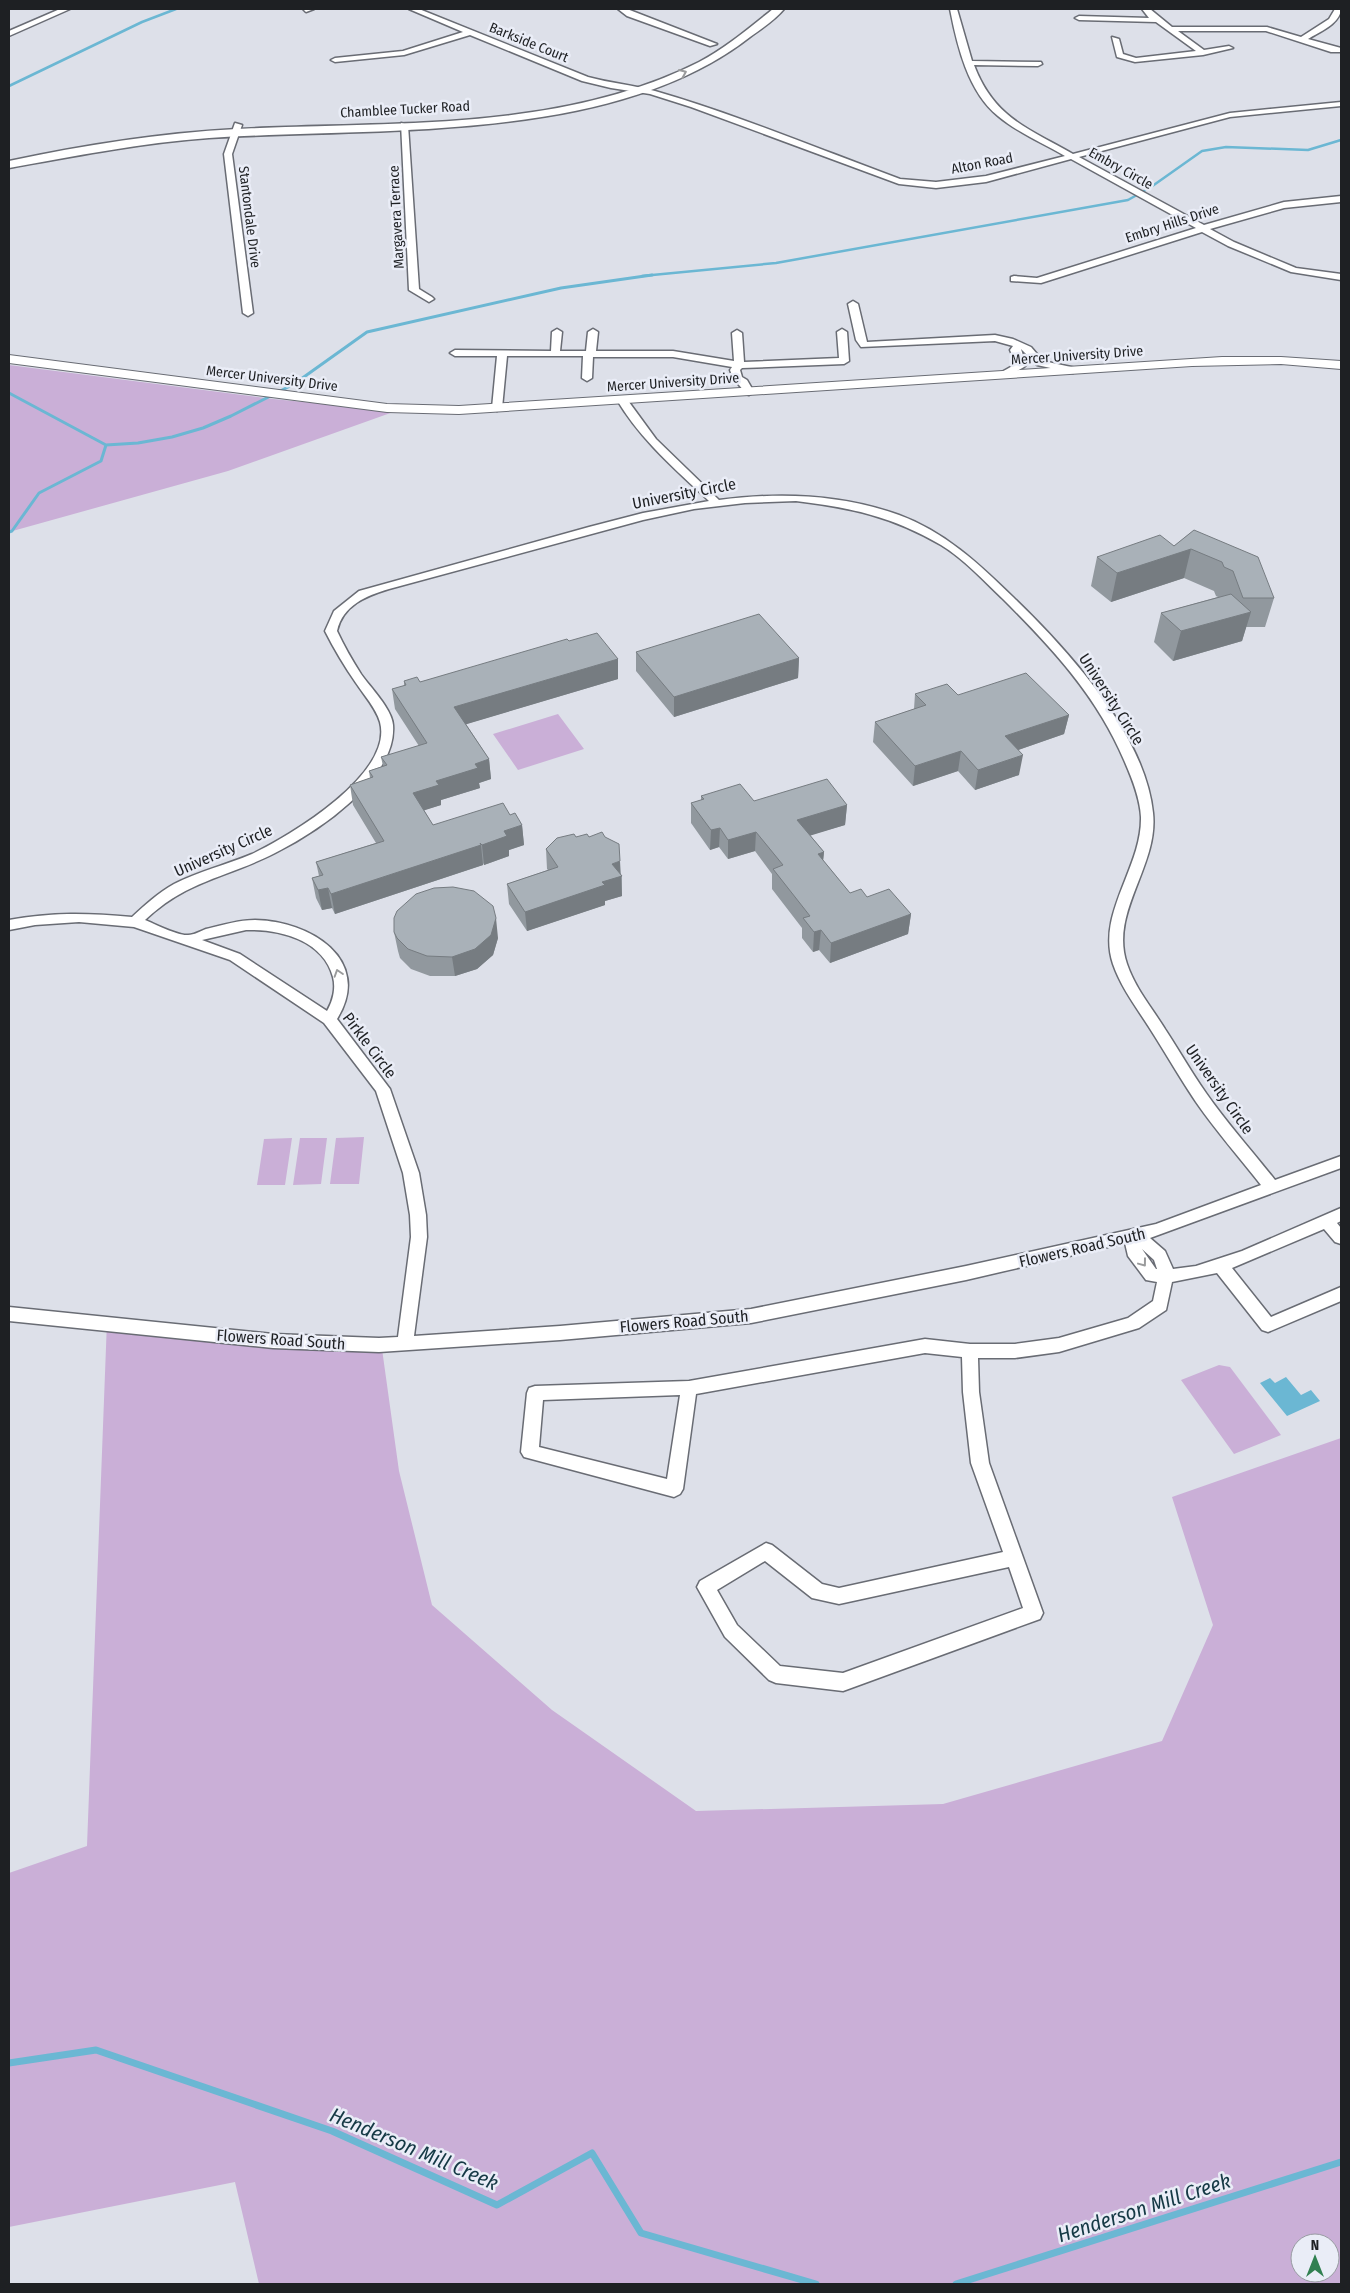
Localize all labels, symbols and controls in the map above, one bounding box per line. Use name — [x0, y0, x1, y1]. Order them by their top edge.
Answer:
street label: Barkside Court — [487, 19, 571, 66]
one-way arrow — [678, 69, 687, 79]
street label: Chamblee Tucker Road — [340, 98, 470, 121]
street label: Embry Circle — [1086, 144, 1156, 193]
street label: Alton Road — [950, 149, 1014, 178]
street label: Stantondale Drive — [235, 165, 264, 269]
street label: Margavera Terrace — [385, 165, 408, 269]
street label: Embry Hills Drive — [1123, 200, 1221, 247]
street label: Mercer University Drive — [1010, 342, 1144, 369]
street label: Mercer University Drive — [205, 362, 339, 395]
street label: Mercer University Drive — [606, 369, 740, 396]
street label: University Circle — [631, 474, 738, 513]
street label: University Circle — [1075, 650, 1148, 749]
street label: University Circle — [171, 820, 275, 881]
one-way arrow — [334, 970, 344, 978]
street label: Pirkle Circle — [339, 1009, 401, 1082]
street label: University Circle — [1182, 1041, 1258, 1138]
street label: Flowers Road South — [1017, 1224, 1147, 1271]
one-way arrow — [1137, 1257, 1146, 1267]
street label: Flowers Road South — [619, 1306, 749, 1337]
street label: Flowers Road South — [216, 1326, 346, 1353]
water label: Henderson Mill Creek — [326, 2102, 502, 2196]
water label: Henderson Mill Creek — [1054, 2168, 1234, 2248]
north arrow — [1290, 2233, 1340, 2283]
text: N — [1311, 2237, 1319, 2254]

